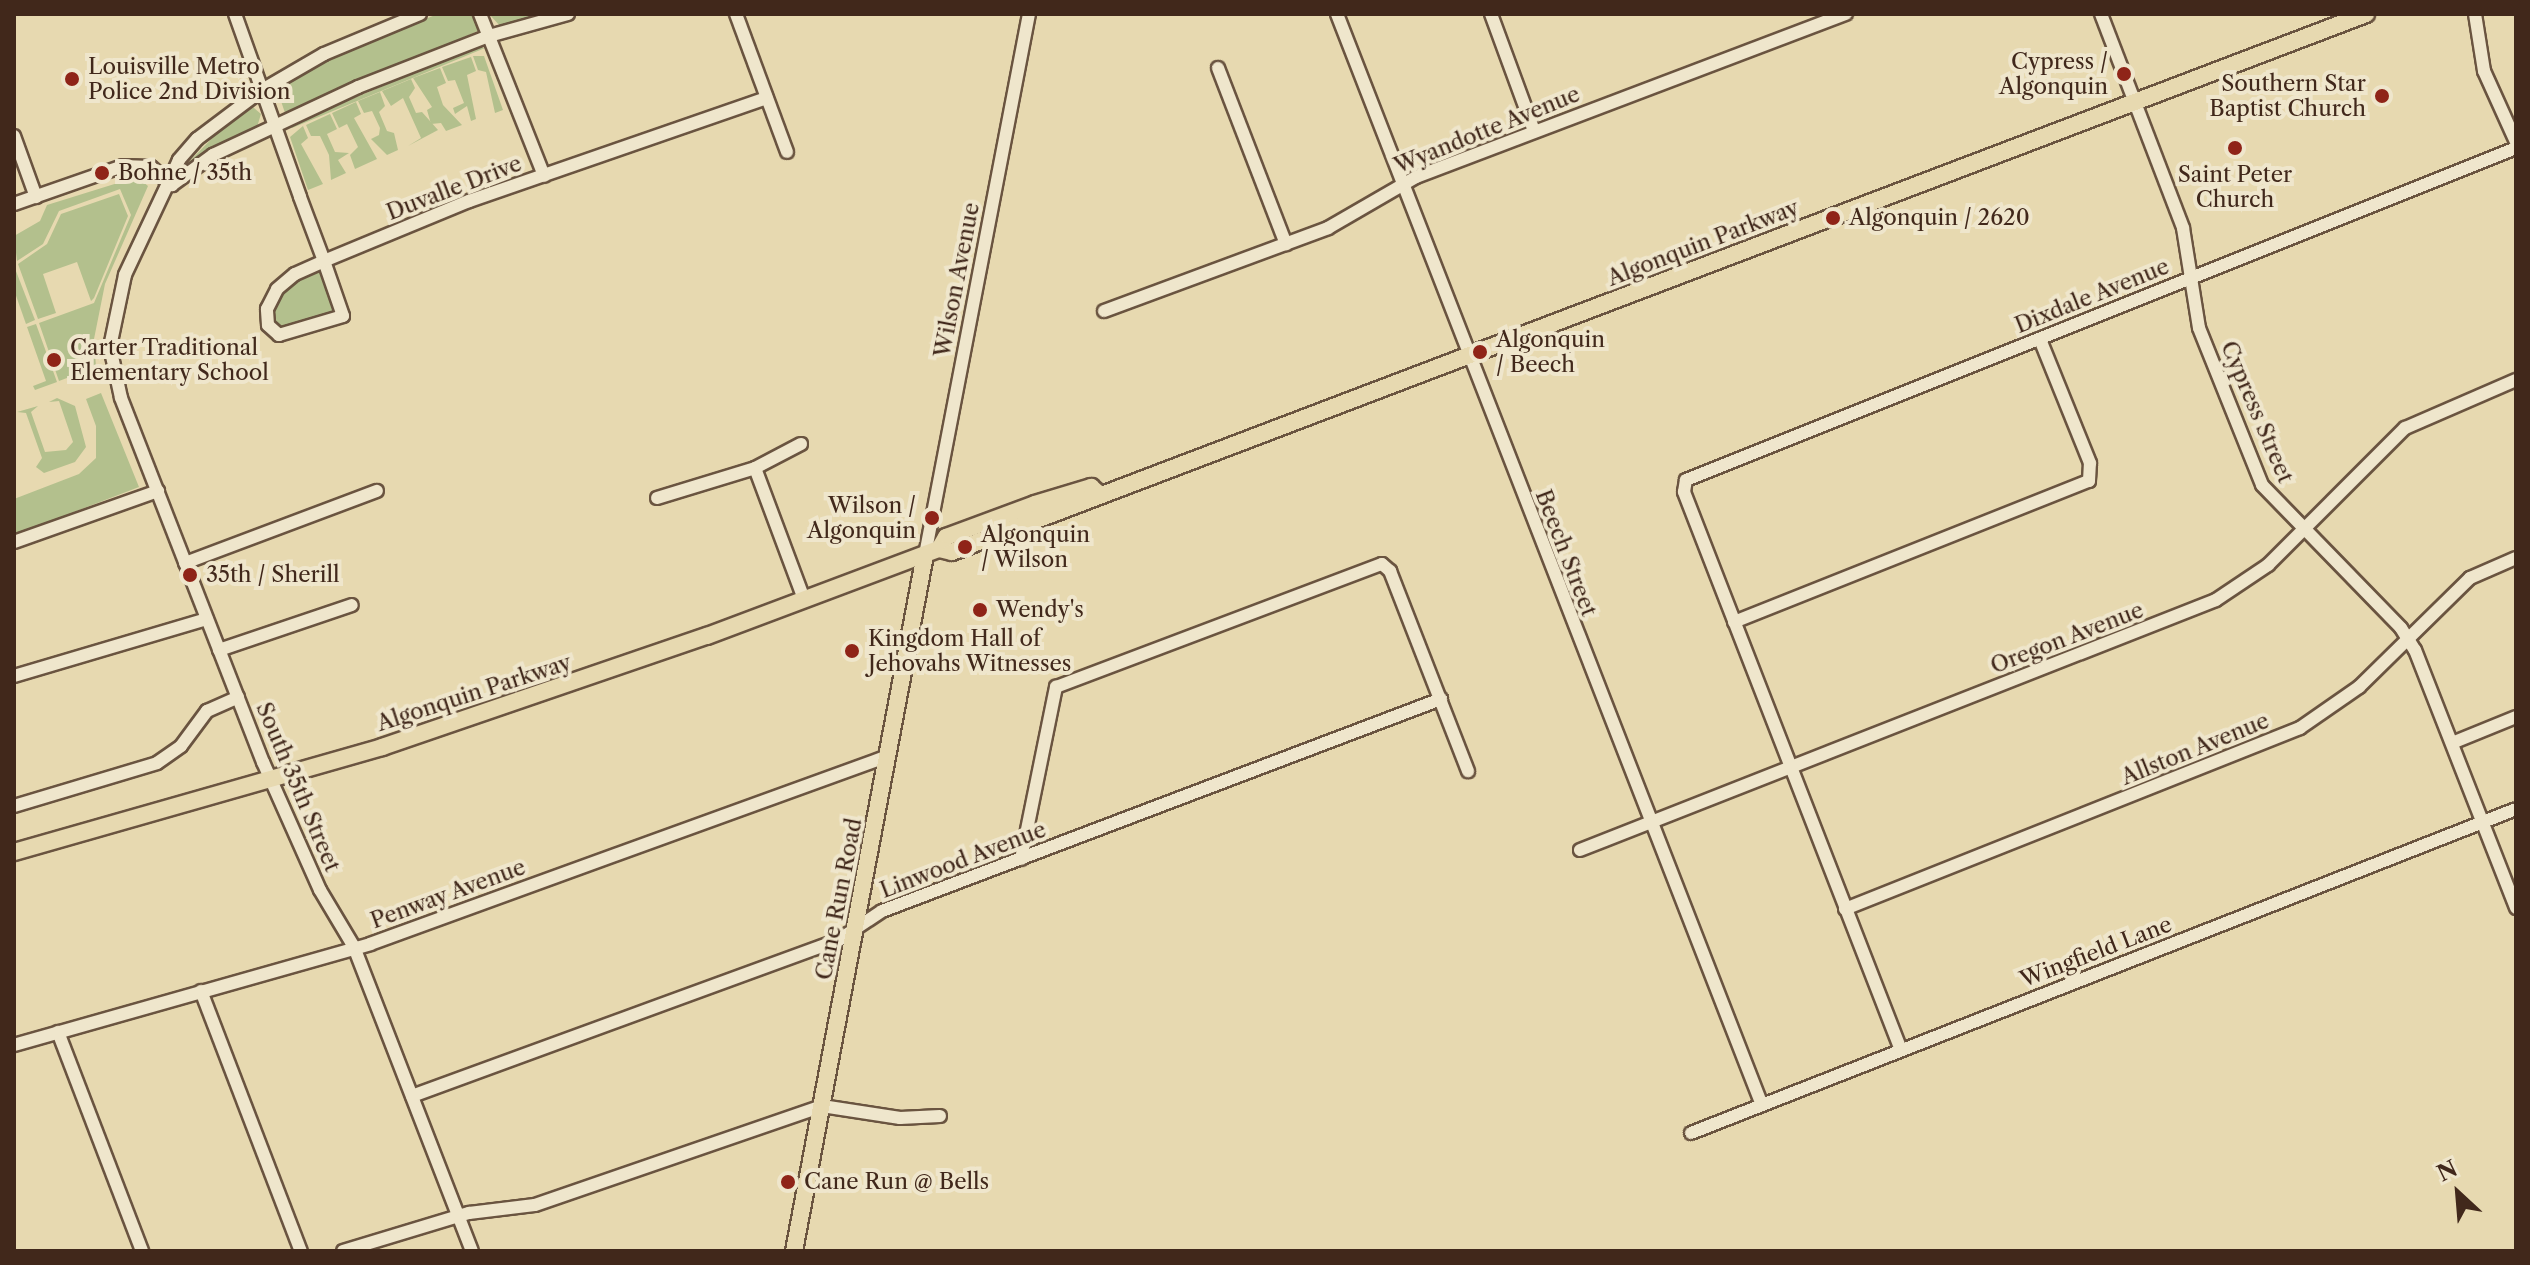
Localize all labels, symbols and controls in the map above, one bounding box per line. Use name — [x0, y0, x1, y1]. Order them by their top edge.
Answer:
place label: Cypress / Algonquin — [1999, 48, 2108, 100]
place label: Louisville Metro Police 2nd Division — [88, 53, 291, 104]
marker: Cypress / Algonquin — [2115, 65, 2133, 83]
marker: Louisville Metro Police 2nd Division — [63, 70, 81, 88]
place label: Southern Star Baptist Church — [2209, 70, 2366, 122]
street label: Wyandotte Avenue — [1390, 81, 1584, 179]
marker: Southern Star Baptist Church — [2373, 87, 2391, 105]
marker: Saint Peter Church — [2226, 139, 2244, 157]
street label: Duvalle Drive — [383, 150, 525, 226]
place label: Bohne / 35th — [118, 160, 252, 186]
place label: Saint Peter Church — [2178, 161, 2292, 212]
marker: Bohne / 35th — [93, 164, 111, 182]
street label: Algonquin Parkway — [1604, 194, 1802, 292]
street label: Wilson Avenue — [929, 200, 985, 360]
place label: Algonquin / 2620 — [1849, 205, 2030, 231]
marker: Algonquin / 2620 — [1824, 209, 1842, 227]
street label: Dixdale Avenue — [2011, 253, 2173, 339]
place label: Algonquin / Beech — [1496, 326, 1605, 378]
place label: Carter Traditional Elementary School — [70, 334, 269, 386]
street label: Cypress Street — [2215, 337, 2299, 487]
marker: Algonquin / Beech — [1471, 343, 1489, 361]
marker: Carter Traditional Elementary School — [45, 351, 63, 369]
street label: Beech Street — [1530, 486, 1602, 620]
place label: Wilson / Algonquin — [807, 492, 916, 544]
marker: Wilson / Algonquin — [923, 509, 941, 527]
place label: Algonquin / Wilson — [981, 521, 1090, 572]
marker: Algonquin / Wilson — [956, 538, 974, 556]
place label: 35th / Sherill — [206, 562, 340, 588]
marker: 35th / Sherill — [181, 566, 199, 584]
place label: Wendy's — [996, 597, 1084, 623]
street label: Oregon Avenue — [1986, 597, 2148, 679]
marker: Wendy's — [971, 601, 989, 619]
place label: Kingdom Hall of Jehovahs Witnesses — [868, 625, 1072, 676]
marker: Kingdom Hall of Jehovahs Witnesses — [843, 642, 861, 660]
street label: Algonquin Parkway — [373, 649, 575, 737]
street label: South 35th Street — [250, 698, 346, 876]
street label: Allston Avenue — [2117, 707, 2273, 791]
street label: Cane Run Road — [810, 816, 868, 982]
street label: Linwood Avenue — [876, 816, 1050, 904]
street label: Penway Avenue — [366, 853, 530, 935]
street label: Wingfield Lane — [2016, 911, 2176, 993]
north arrow — [2418, 1153, 2498, 1233]
text: N — [2433, 1155, 2462, 1187]
place label: Cane Run @ Bells — [804, 1169, 989, 1195]
marker: Cane Run @ Bells — [779, 1173, 797, 1191]

